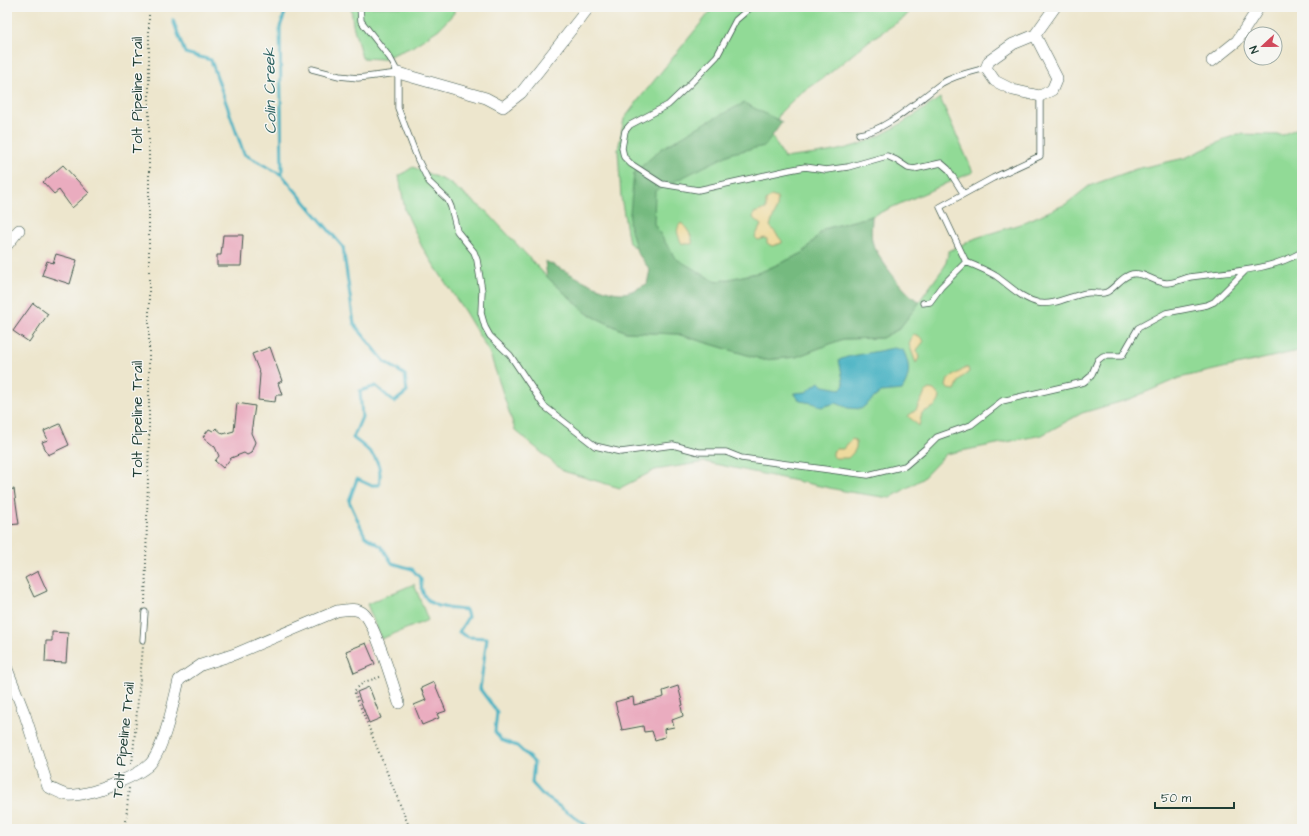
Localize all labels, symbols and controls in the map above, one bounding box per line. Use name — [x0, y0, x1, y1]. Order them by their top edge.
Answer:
north arrow — [1243, 26, 1283, 66]
street label: Tolt Pipeline Trail — [127, 37, 148, 153]
text: N — [1246, 43, 1262, 56]
water label: Colin Creek — [258, 46, 282, 135]
street label: Tolt Pipeline Trail — [127, 361, 148, 477]
street label: Tolt Pipeline Trail — [107, 681, 140, 799]
scale bar — [1155, 784, 1234, 810]
text: 50 m — [1161, 790, 1192, 807]

